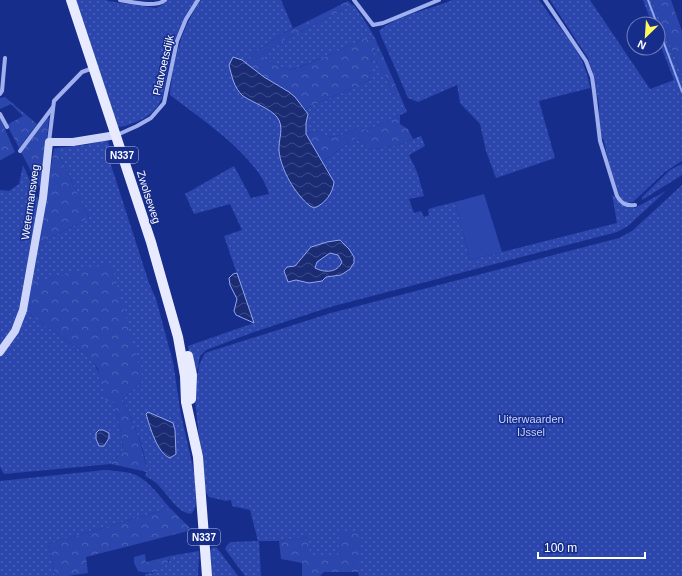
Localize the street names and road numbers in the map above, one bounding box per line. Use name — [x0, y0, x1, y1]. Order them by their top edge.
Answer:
street label: Platvoetsdijk — [150, 33, 176, 96]
road number: N337 — [106, 147, 138, 163]
street label: Wetermansweg — [19, 163, 41, 241]
street label: Zwolseweg — [135, 169, 163, 225]
road number: N337 — [188, 529, 220, 545]

